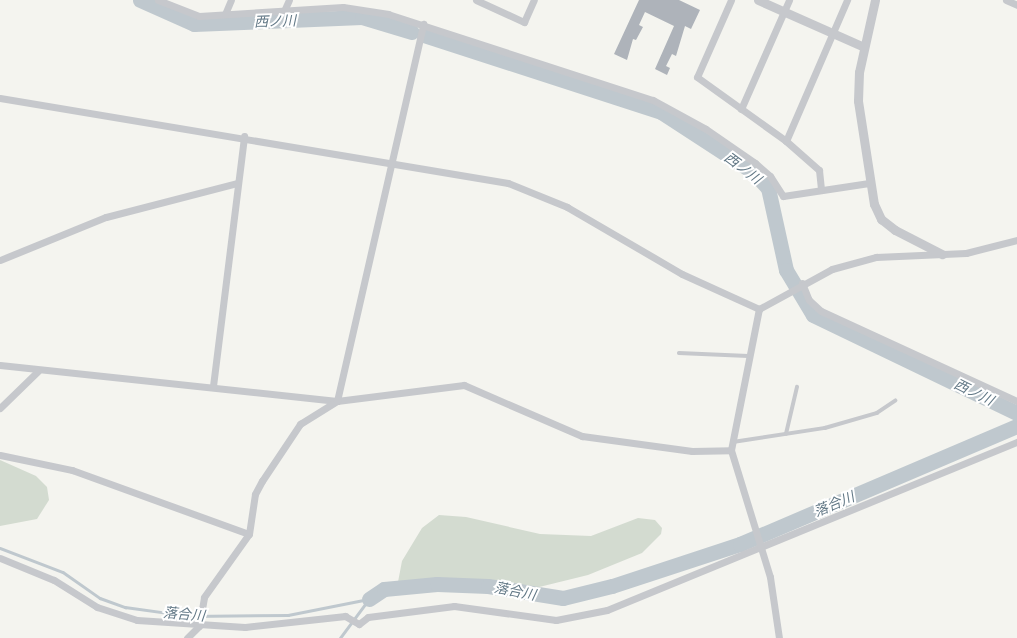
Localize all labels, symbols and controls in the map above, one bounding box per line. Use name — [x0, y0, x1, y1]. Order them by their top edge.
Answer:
water label: 西ノ川 — [254, 12, 296, 30]
water label: 西ノ川 — [721, 149, 765, 187]
water label: 西ノ川 — [951, 375, 997, 409]
water label: 落合川 — [811, 488, 857, 520]
water label: 落合川 — [493, 579, 537, 603]
water label: 落合川 — [162, 604, 206, 624]

